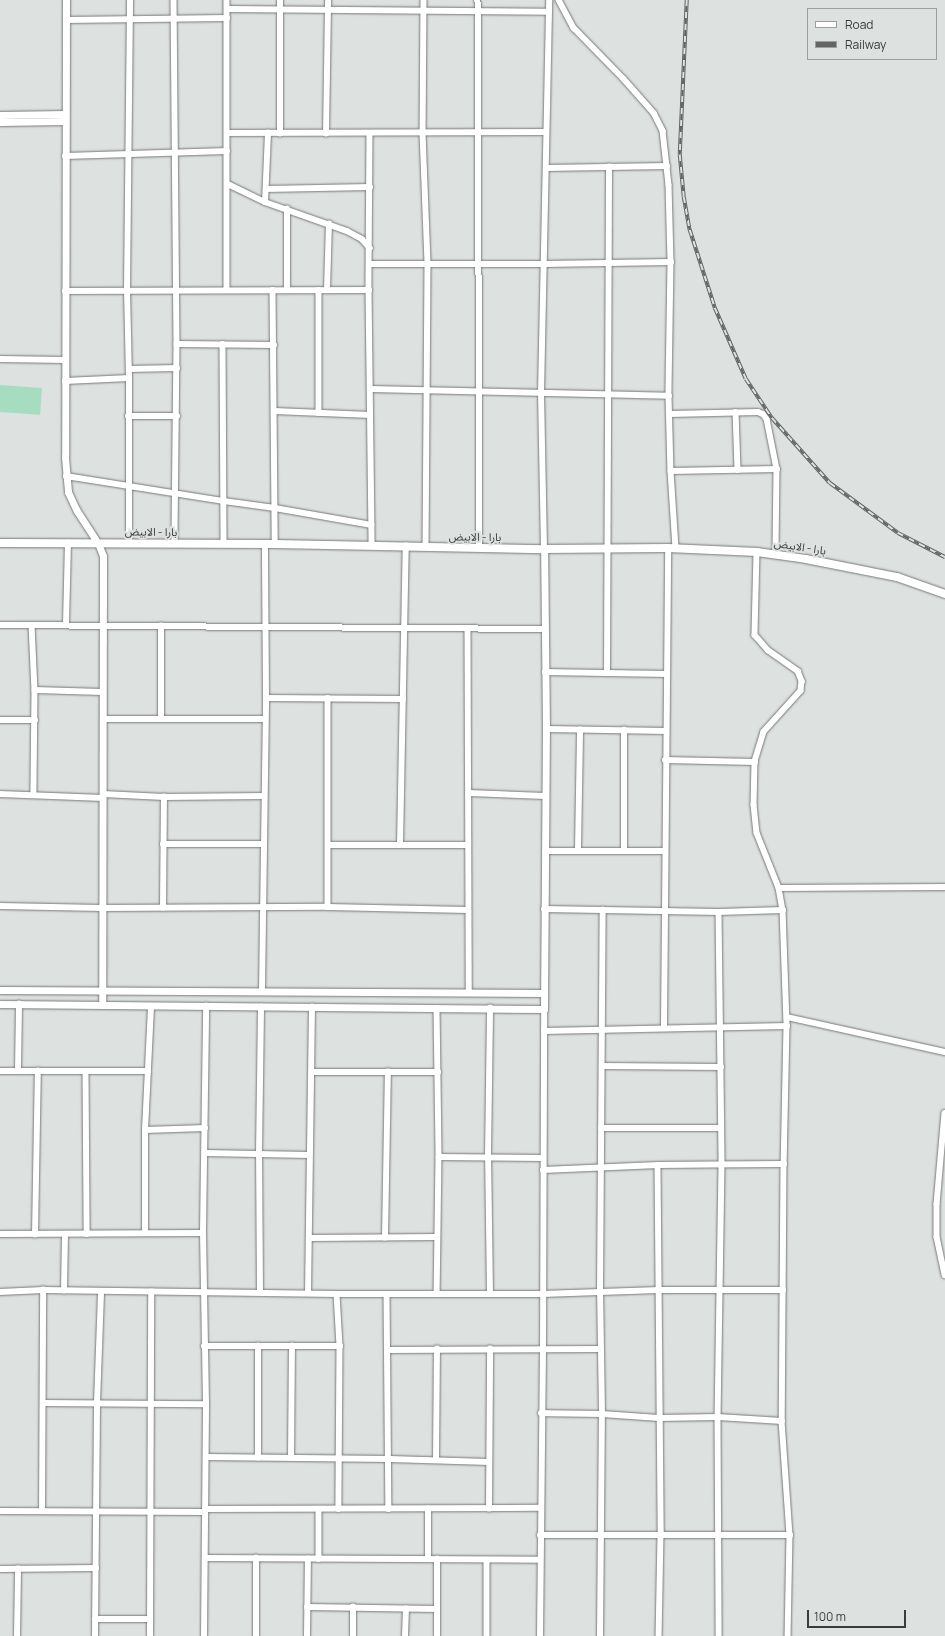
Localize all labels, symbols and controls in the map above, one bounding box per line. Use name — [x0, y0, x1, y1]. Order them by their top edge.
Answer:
legend — [807, 8, 937, 60]
text: Road — [845, 16, 873, 33]
text: Railway — [845, 36, 886, 53]
street label: بارا - الابيض — [125, 525, 177, 539]
street label: بارا - الابيض — [449, 530, 501, 544]
street label: بارا - الابيض — [773, 536, 827, 558]
scale bar — [809, 1602, 908, 1628]
text: 100 m — [814, 1608, 846, 1625]

